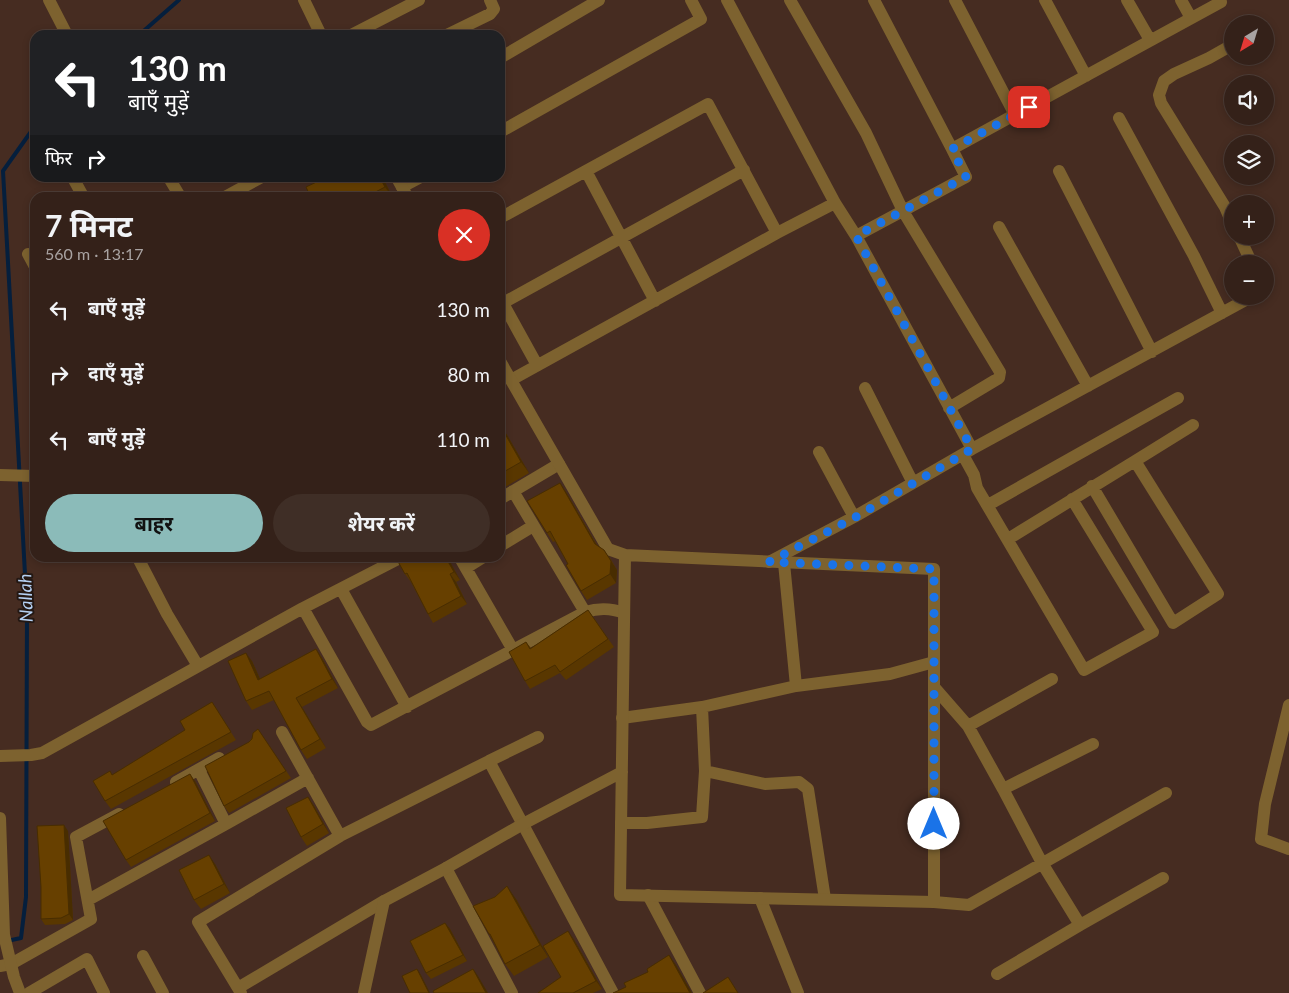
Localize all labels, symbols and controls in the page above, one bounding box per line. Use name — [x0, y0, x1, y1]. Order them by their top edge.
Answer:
north arrow — [1224, 15, 1274, 65]
map controls — [1224, 15, 1274, 305]
text: 130 m — [128, 46, 227, 88]
icon: left — [45, 50, 110, 115]
button: sound — [1224, 75, 1274, 125]
pin — [1008, 86, 1050, 128]
text: बाएँ मुड़ें — [128, 88, 189, 115]
icon: arrive — [1015, 93, 1043, 121]
button: layers — [1224, 135, 1274, 185]
icon: right — [82, 145, 110, 173]
text: फिर — [45, 146, 72, 169]
button: + — [1224, 195, 1274, 245]
text: 7 मिनट — [45, 207, 133, 243]
button: close — [438, 209, 490, 261]
text: 560 m · 13:17 — [45, 244, 144, 263]
button: − — [1224, 255, 1274, 305]
icon: left — [45, 296, 73, 324]
text: बाएँ मुड़ें — [88, 296, 145, 319]
text: 130 m — [436, 298, 490, 321]
icon: right — [45, 361, 73, 389]
text: दाएँ मुड़ें — [88, 361, 144, 384]
text: 80 m — [447, 363, 490, 386]
icon: left — [45, 426, 73, 454]
text: बाएँ मुड़ें — [88, 426, 145, 449]
text: 110 m — [436, 428, 490, 451]
button: बाहर — [45, 494, 263, 552]
button: शेयर करें — [273, 494, 490, 552]
water label: Nallah — [13, 573, 37, 623]
position arrow — [907, 797, 959, 849]

